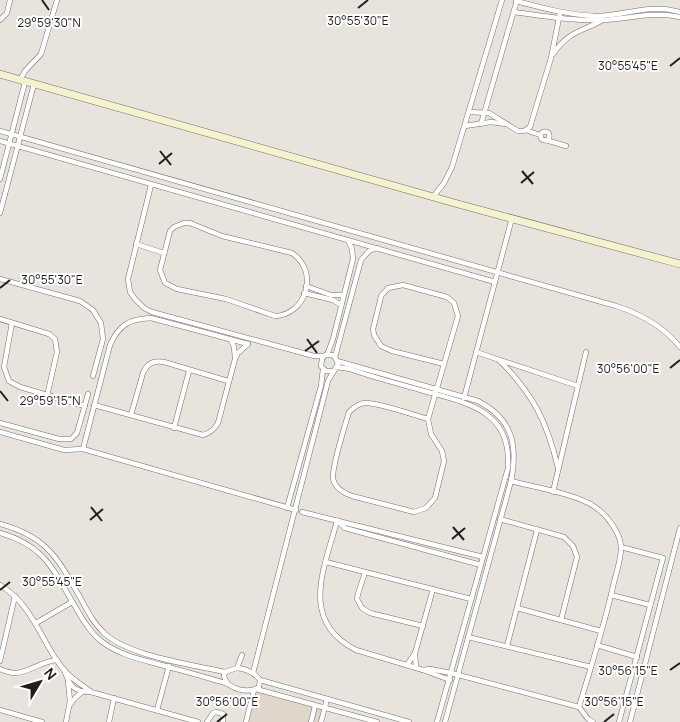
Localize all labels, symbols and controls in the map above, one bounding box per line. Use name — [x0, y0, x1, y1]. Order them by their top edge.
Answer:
text: 30°55'30"E — [327, 12, 389, 29]
text: 29°59'30"N — [17, 14, 81, 31]
text: 30°55'45"E — [598, 57, 658, 74]
text: 30°55'30"E — [21, 271, 83, 288]
text: 30°56'00"E — [597, 360, 659, 377]
text: 29°59'15"N — [19, 392, 81, 409]
text: 30°55'45"E — [22, 573, 82, 590]
north arrow — [15, 657, 65, 707]
text: 30°56'15"E — [598, 662, 658, 679]
text: N — [40, 664, 61, 684]
text: 30°56'00"E — [196, 693, 258, 710]
text: 30°56'15"E — [584, 693, 644, 710]

